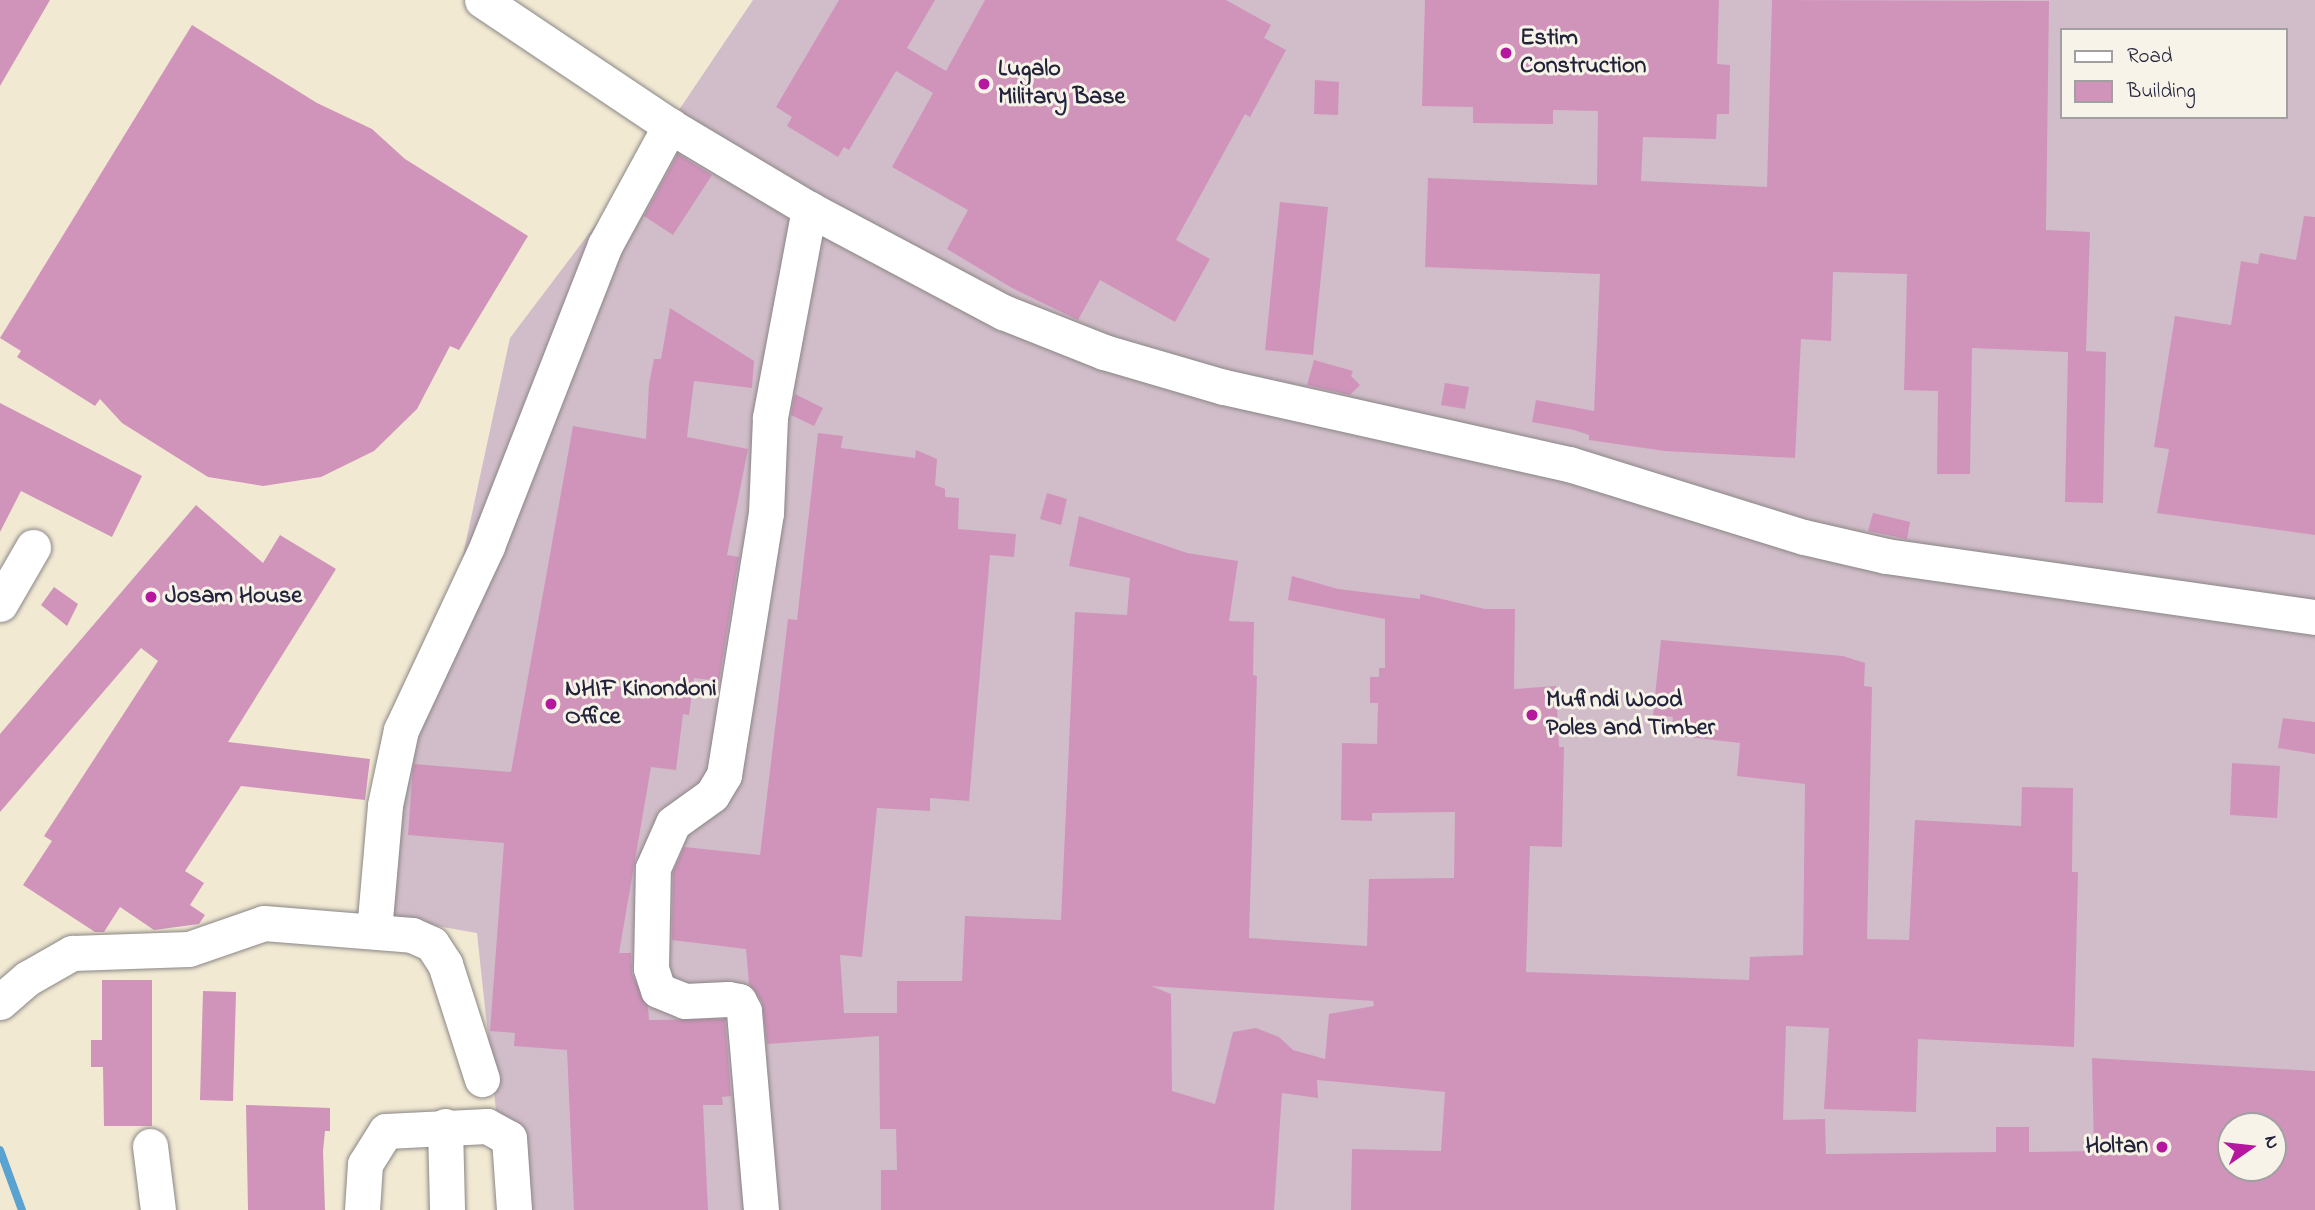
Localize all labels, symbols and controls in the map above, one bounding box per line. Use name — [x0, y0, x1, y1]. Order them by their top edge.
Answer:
place label: Estim Construction — [1520, 25, 1646, 81]
legend — [2060, 28, 2287, 119]
text: Road — [2127, 42, 2173, 72]
marker: Estim Construction — [1498, 45, 1514, 61]
place label: Lugalo Military Base — [998, 56, 1125, 112]
marker: Lugalo Military Base — [976, 76, 992, 92]
text: Building — [2127, 77, 2196, 107]
place label: Josam House — [165, 583, 302, 611]
marker: Josam House — [143, 589, 159, 605]
place label: NHIF Kinondoni Office — [565, 676, 717, 732]
place label: Mufindi Wood Poles and Timber — [1546, 687, 1715, 743]
marker: NHIF Kinondoni Office — [543, 696, 559, 712]
marker: Mufindi Wood Poles and Timber — [1524, 707, 1540, 723]
north arrow — [2217, 1112, 2287, 1182]
place label: Holtan — [2085, 1133, 2148, 1161]
text: N — [2256, 1133, 2286, 1152]
marker: Holtan — [2154, 1139, 2170, 1155]

